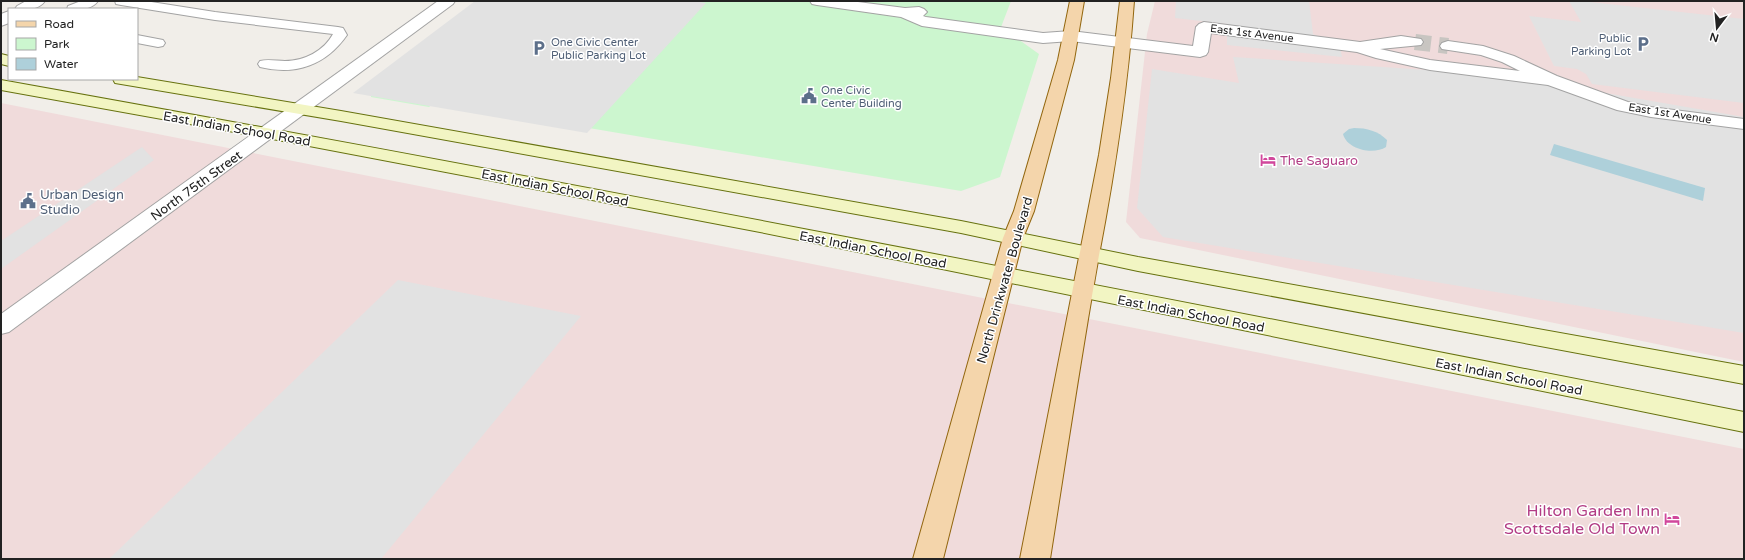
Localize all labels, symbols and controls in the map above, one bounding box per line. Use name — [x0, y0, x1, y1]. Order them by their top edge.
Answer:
legend — [8, 8, 138, 80]
north arrow — [1697, 8, 1737, 48]
text: Road — [44, 17, 74, 31]
street label: East 1st Avenue — [1209, 22, 1294, 45]
text: N — [1708, 30, 1720, 45]
place label: Public Parking Lot — [1571, 32, 1631, 58]
parking icon: Public Parking Lot — [1634, 35, 1652, 53]
place label: One Civic Center Public Parking Lot — [551, 36, 646, 62]
text: Park — [44, 37, 70, 51]
parking icon: One Civic Center Public Parking Lot — [530, 39, 548, 57]
text: Water — [44, 57, 79, 71]
place label: One Civic Center Building — [821, 84, 902, 110]
public building icon: One Civic Center Building — [800, 87, 818, 105]
street label: East 1st Avenue — [1627, 101, 1712, 126]
street label: East Indian School Road — [162, 108, 312, 150]
street label: North 75th Street — [148, 147, 245, 224]
hotel icon: The Saguaro — [1259, 151, 1277, 169]
place label: The Saguaro — [1280, 153, 1358, 169]
street label: East Indian School Road — [480, 166, 630, 210]
place label: Urban Design Studio — [40, 187, 124, 218]
public building icon: Urban Design Studio — [19, 192, 37, 210]
street label: North Drinkwater Boulevard — [973, 195, 1036, 365]
street label: East Indian School Road — [798, 228, 948, 272]
street label: East Indian School Road — [1116, 292, 1266, 336]
street label: East Indian School Road — [1434, 355, 1584, 399]
place label: Hilton Garden Inn Scottsdale Old Town — [1504, 501, 1660, 539]
hotel icon: Hilton Garden Inn Scottsdale Old Town — [1663, 510, 1681, 528]

